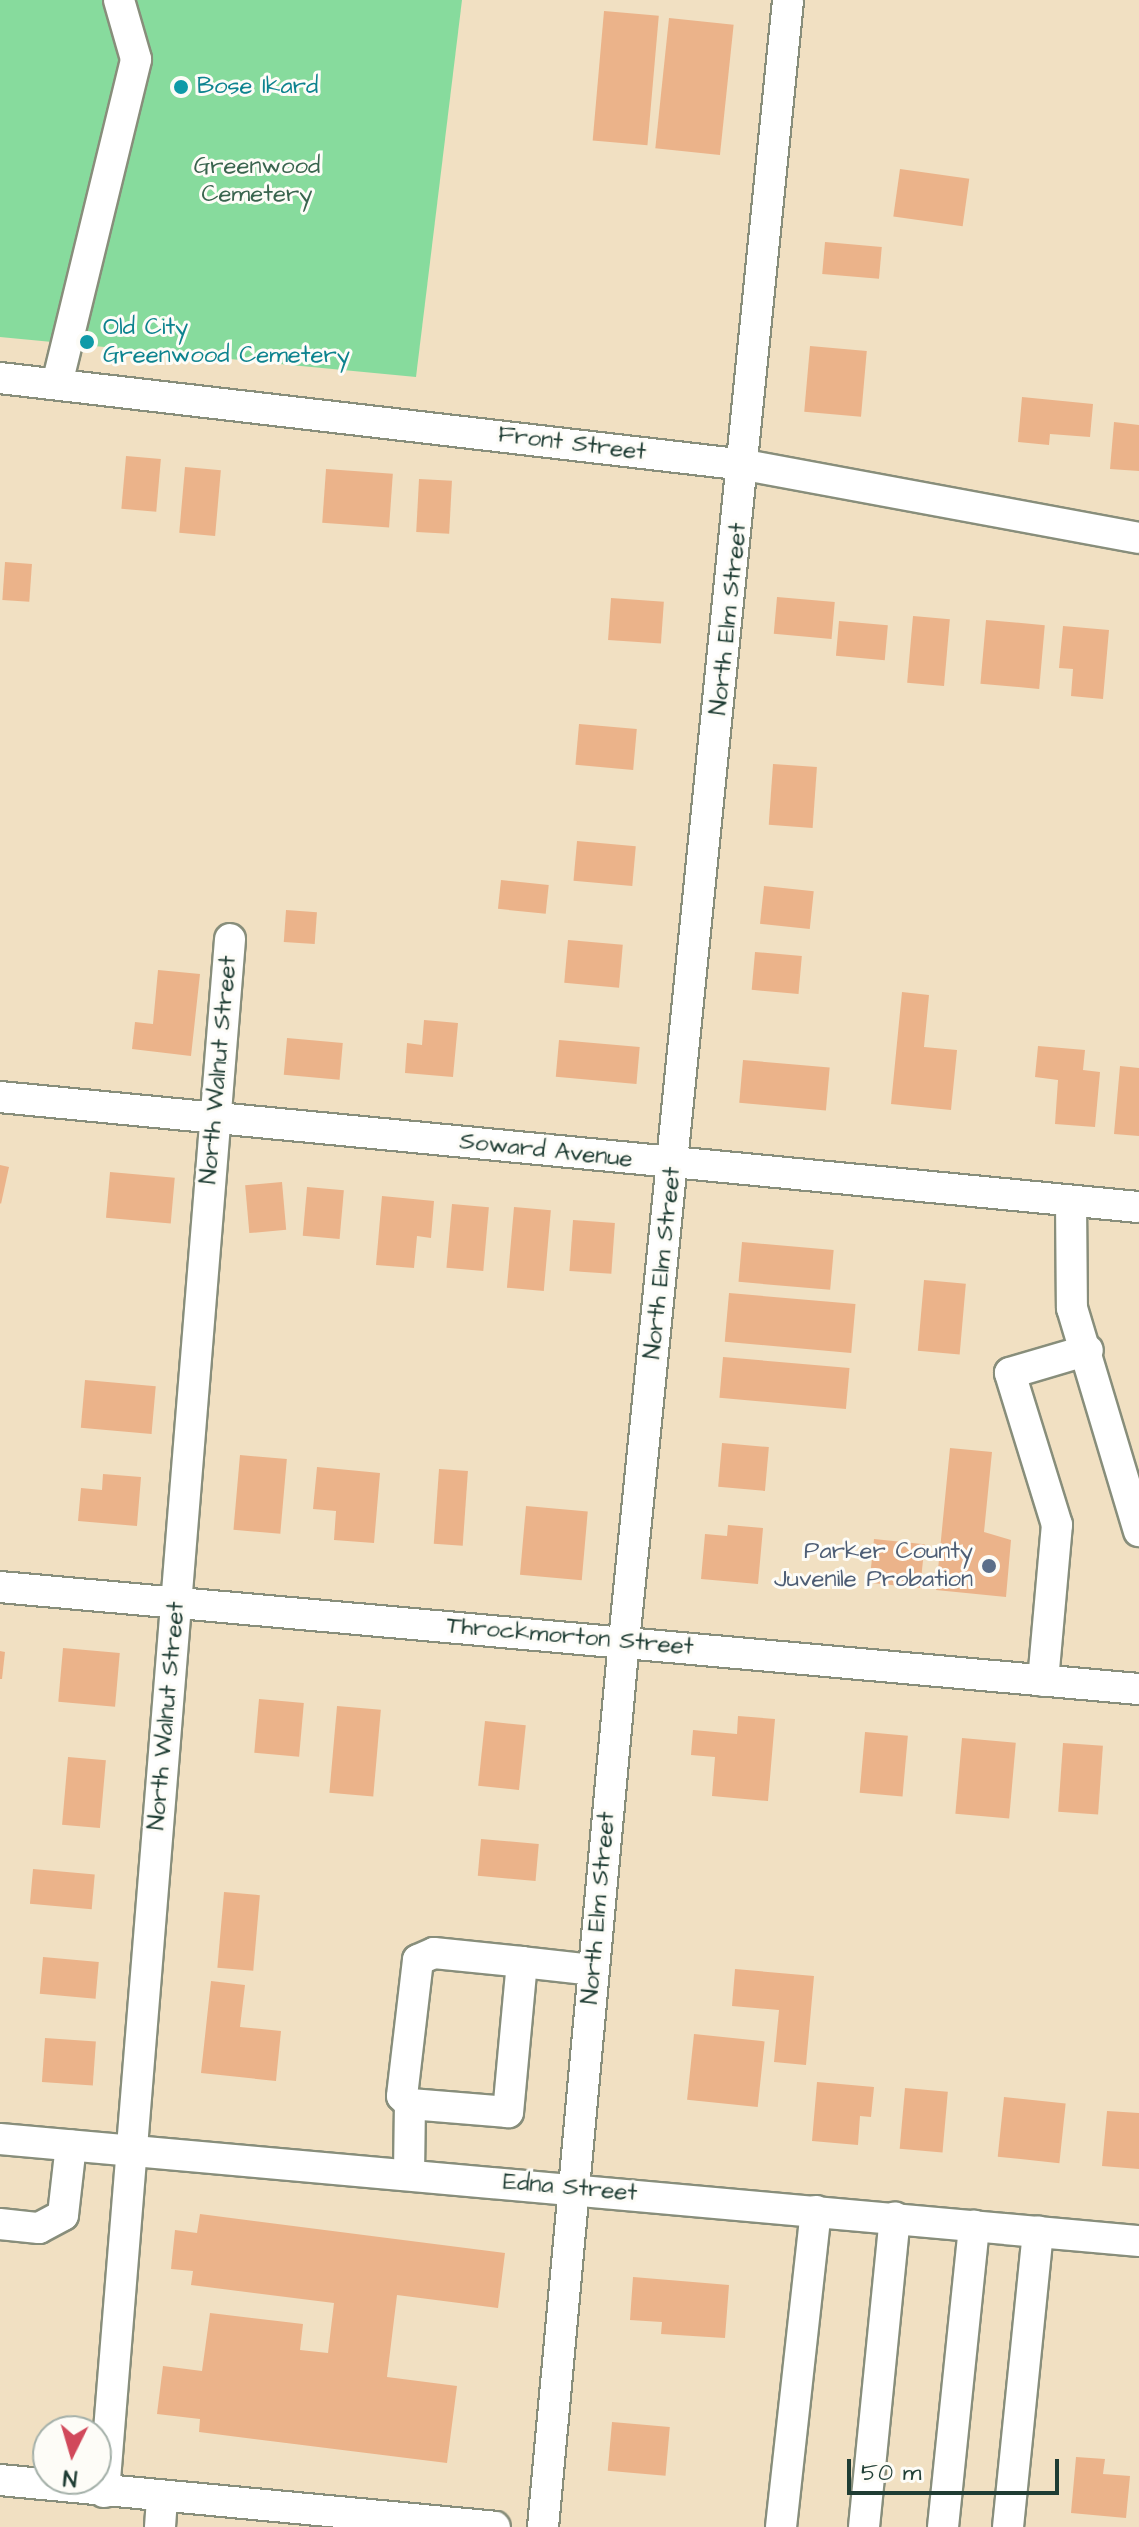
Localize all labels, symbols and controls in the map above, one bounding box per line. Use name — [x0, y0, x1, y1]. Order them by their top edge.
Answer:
place label: Bose Ikard — [197, 73, 318, 101]
marker: Bose Ikard — [172, 78, 190, 96]
park label: Greenwood Cemetery — [194, 153, 320, 209]
place label: Old City Greenwood Cemetery — [103, 314, 350, 370]
marker: Old City Greenwood Cemetery — [78, 333, 96, 351]
street label: Front Street — [496, 421, 648, 467]
street label: North Elm Street — [705, 521, 753, 717]
street label: North Walnut Street — [195, 955, 243, 1185]
street label: Soward Avenue — [458, 1128, 634, 1174]
street label: North Elm Street — [639, 1165, 687, 1361]
place label: Parker County Juvenile Probation — [774, 1538, 973, 1594]
marker: Parker County Juvenile Probation — [980, 1557, 998, 1575]
street label: North Walnut Street — [143, 1601, 191, 1831]
street label: Throckmorton Street — [445, 1612, 695, 1662]
street label: North Elm Street — [576, 1810, 622, 2006]
street label: Edna Street — [502, 2168, 638, 2208]
north arrow — [32, 2415, 112, 2495]
scale bar — [851, 2443, 1063, 2493]
text: 50 m — [861, 2456, 921, 2490]
text: N — [62, 2461, 78, 2493]

